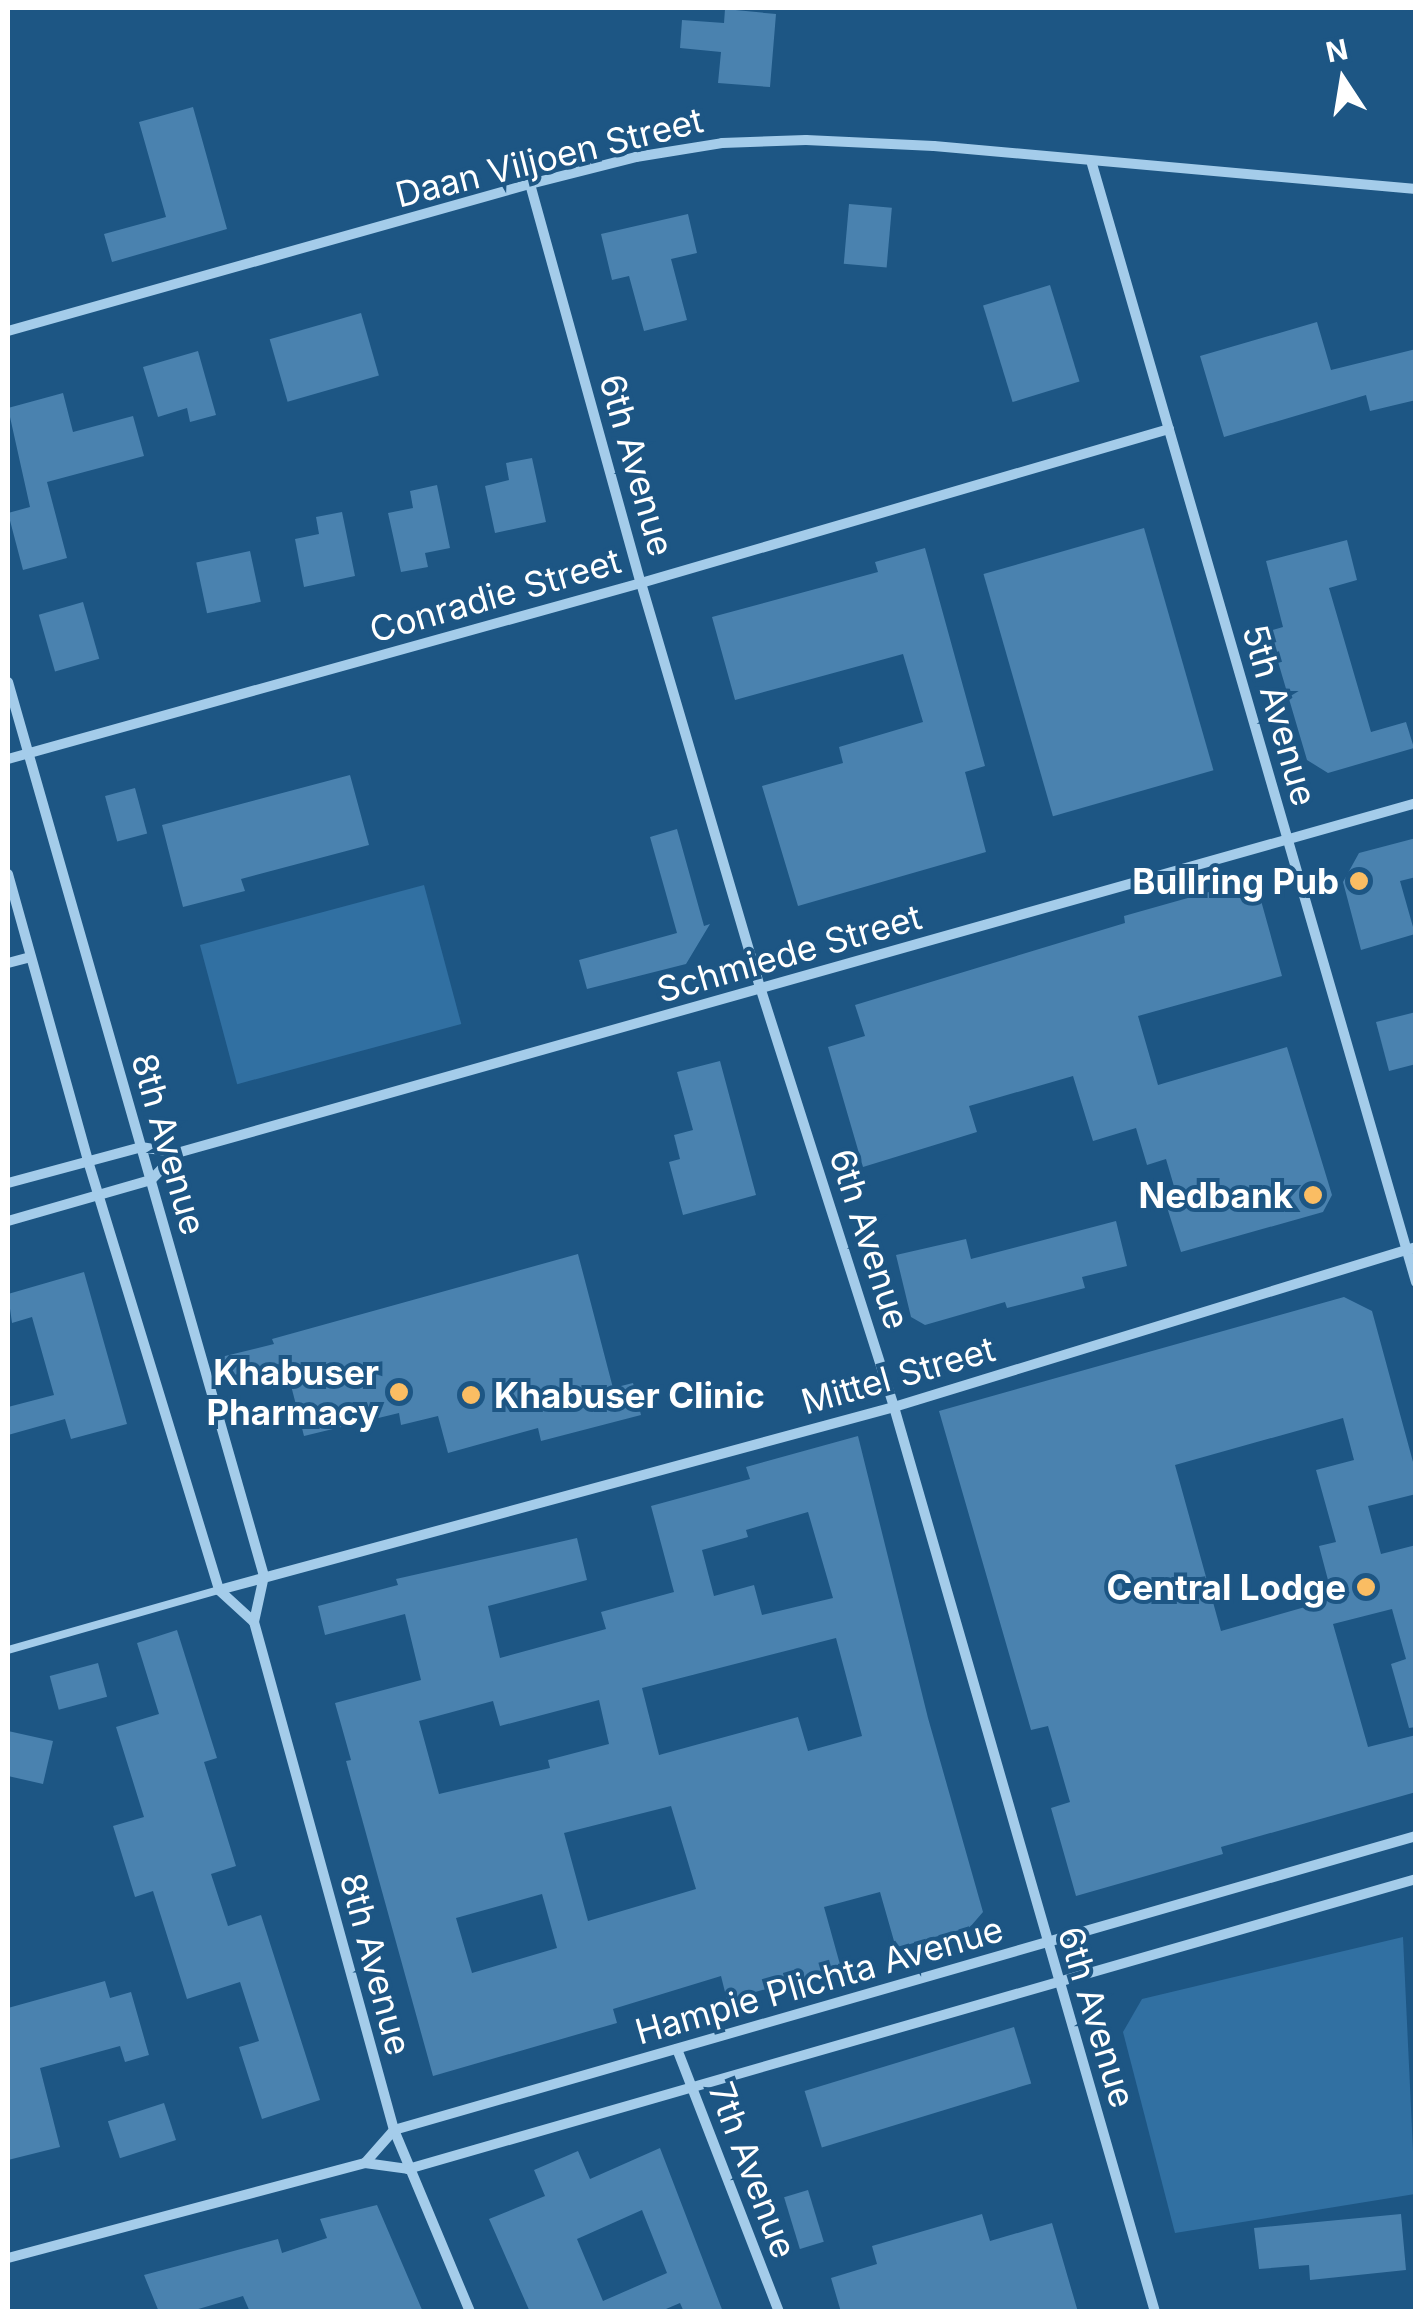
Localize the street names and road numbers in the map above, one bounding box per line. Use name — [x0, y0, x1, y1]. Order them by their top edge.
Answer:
street label: Daan Viljoen Street — [391, 98, 707, 216]
street label: 6th Avenue — [591, 370, 683, 560]
street label: Conradie Street — [365, 539, 625, 651]
street label: 5th Avenue — [1234, 620, 1326, 810]
street label: Schmiede Street — [652, 895, 926, 1011]
street label: 8th Avenue — [123, 1049, 215, 1239]
street label: 6th Avenue — [821, 1144, 919, 1334]
street label: Mittel Street — [796, 1327, 1000, 1423]
street label: 8th Avenue — [332, 1868, 420, 2060]
street label: Hampie Plichta Avenue — [630, 1907, 1008, 2053]
street label: 6th Avenue — [1050, 1922, 1144, 2112]
street label: 7th Avenue — [700, 2076, 806, 2264]

